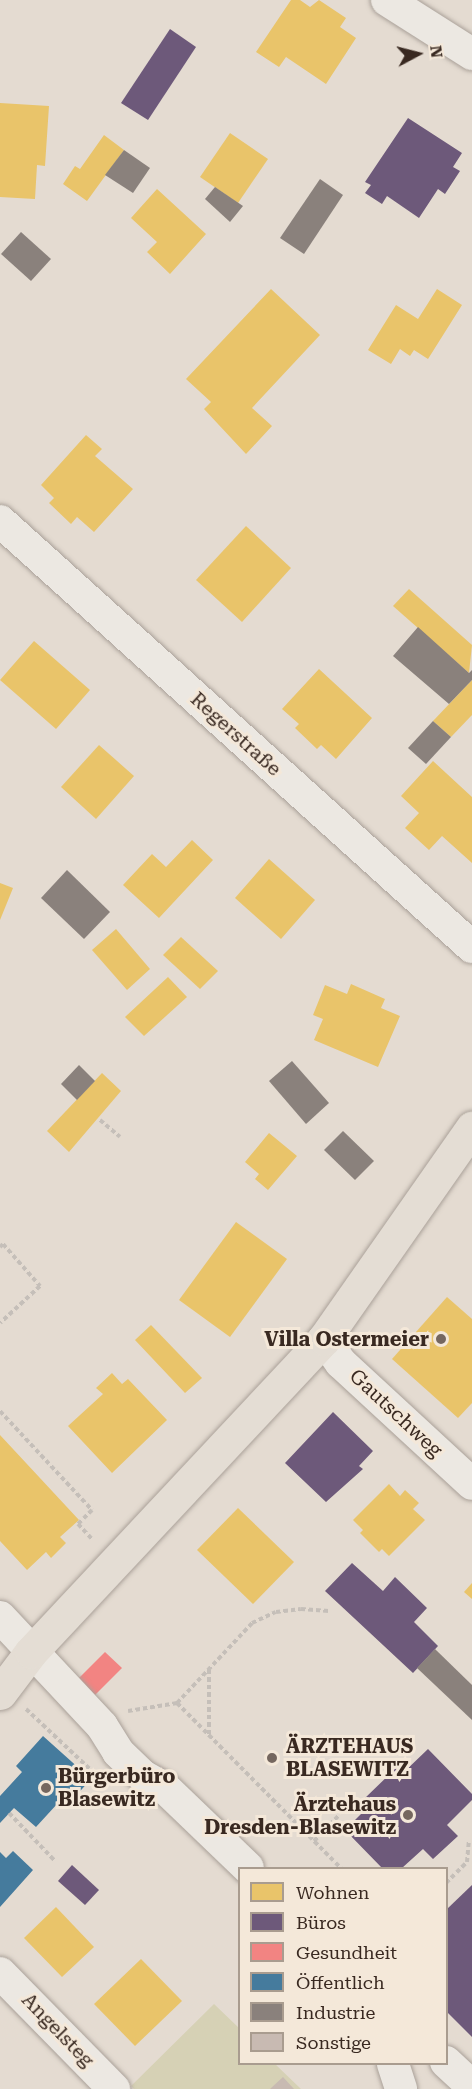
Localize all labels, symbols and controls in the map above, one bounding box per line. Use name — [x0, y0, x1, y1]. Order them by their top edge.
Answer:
north arrow — [388, 24, 448, 84]
text: N — [426, 44, 447, 59]
street label: Regerstraße — [186, 687, 286, 781]
place label: Villa Ostermeier — [264, 1327, 429, 1351]
marker: Villa Ostermeier — [434, 1332, 448, 1346]
street label: Gautschweg — [345, 1364, 447, 1462]
place label: ÄRZTEHAUS BLASEWITZ — [286, 1734, 413, 1781]
marker: ÄRZTEHAUS BLASEWITZ — [263, 1749, 281, 1767]
place label: Bürgerbüro Blasewitz — [58, 1764, 176, 1811]
marker: Bürgerbüro Blasewitz — [39, 1781, 53, 1795]
place label: Ärztehaus Dresden-Blasewitz — [204, 1792, 396, 1839]
marker: Ärztehaus Dresden-Blasewitz — [401, 1808, 415, 1822]
legend — [238, 1867, 448, 2065]
text: Wohnen — [296, 1882, 369, 1903]
text: Büros — [296, 1912, 346, 1933]
text: Gesundheit — [296, 1942, 397, 1963]
text: Öffentlich — [296, 1972, 385, 1993]
street label: Angelsteg — [17, 1988, 99, 2072]
text: Industrie — [296, 2002, 375, 2023]
text: Sonstige — [296, 2032, 371, 2053]

